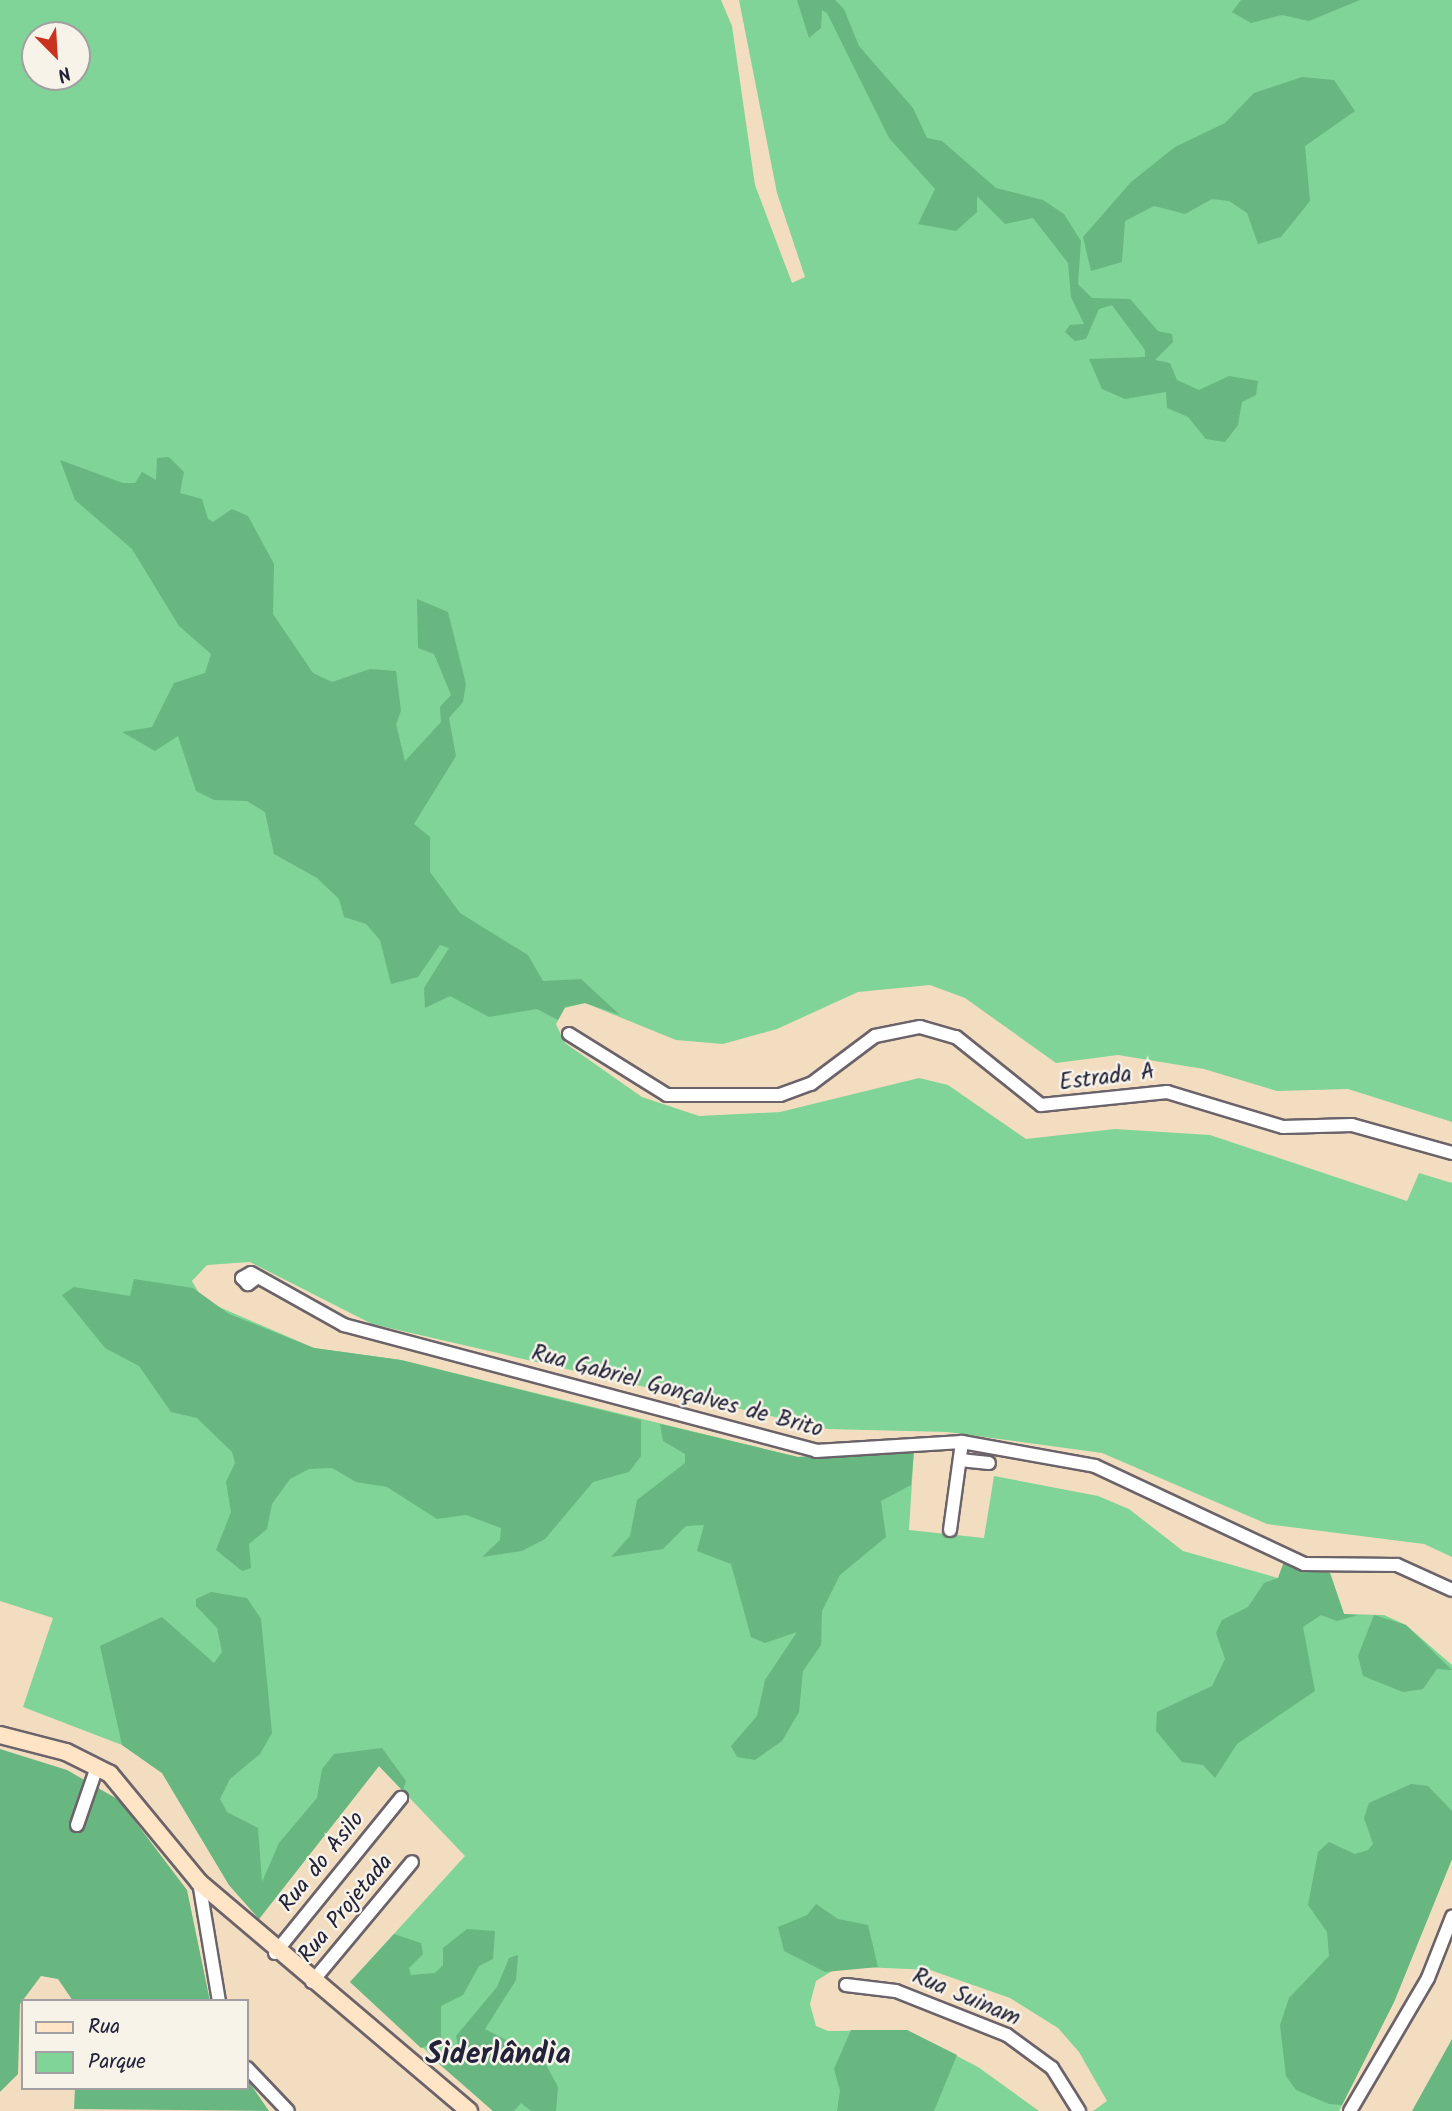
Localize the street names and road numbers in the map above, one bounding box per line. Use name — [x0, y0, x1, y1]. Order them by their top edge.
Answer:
street label: Estrada A — [1058, 1058, 1156, 1098]
street label: Rua Gabriel Gonçalves de Brito — [528, 1340, 826, 1444]
street label: Rua do Asilo — [273, 1806, 371, 1918]
street label: Rua Projetada — [293, 1849, 399, 1969]
street label: Rua Suinam — [908, 1963, 1024, 2033]

